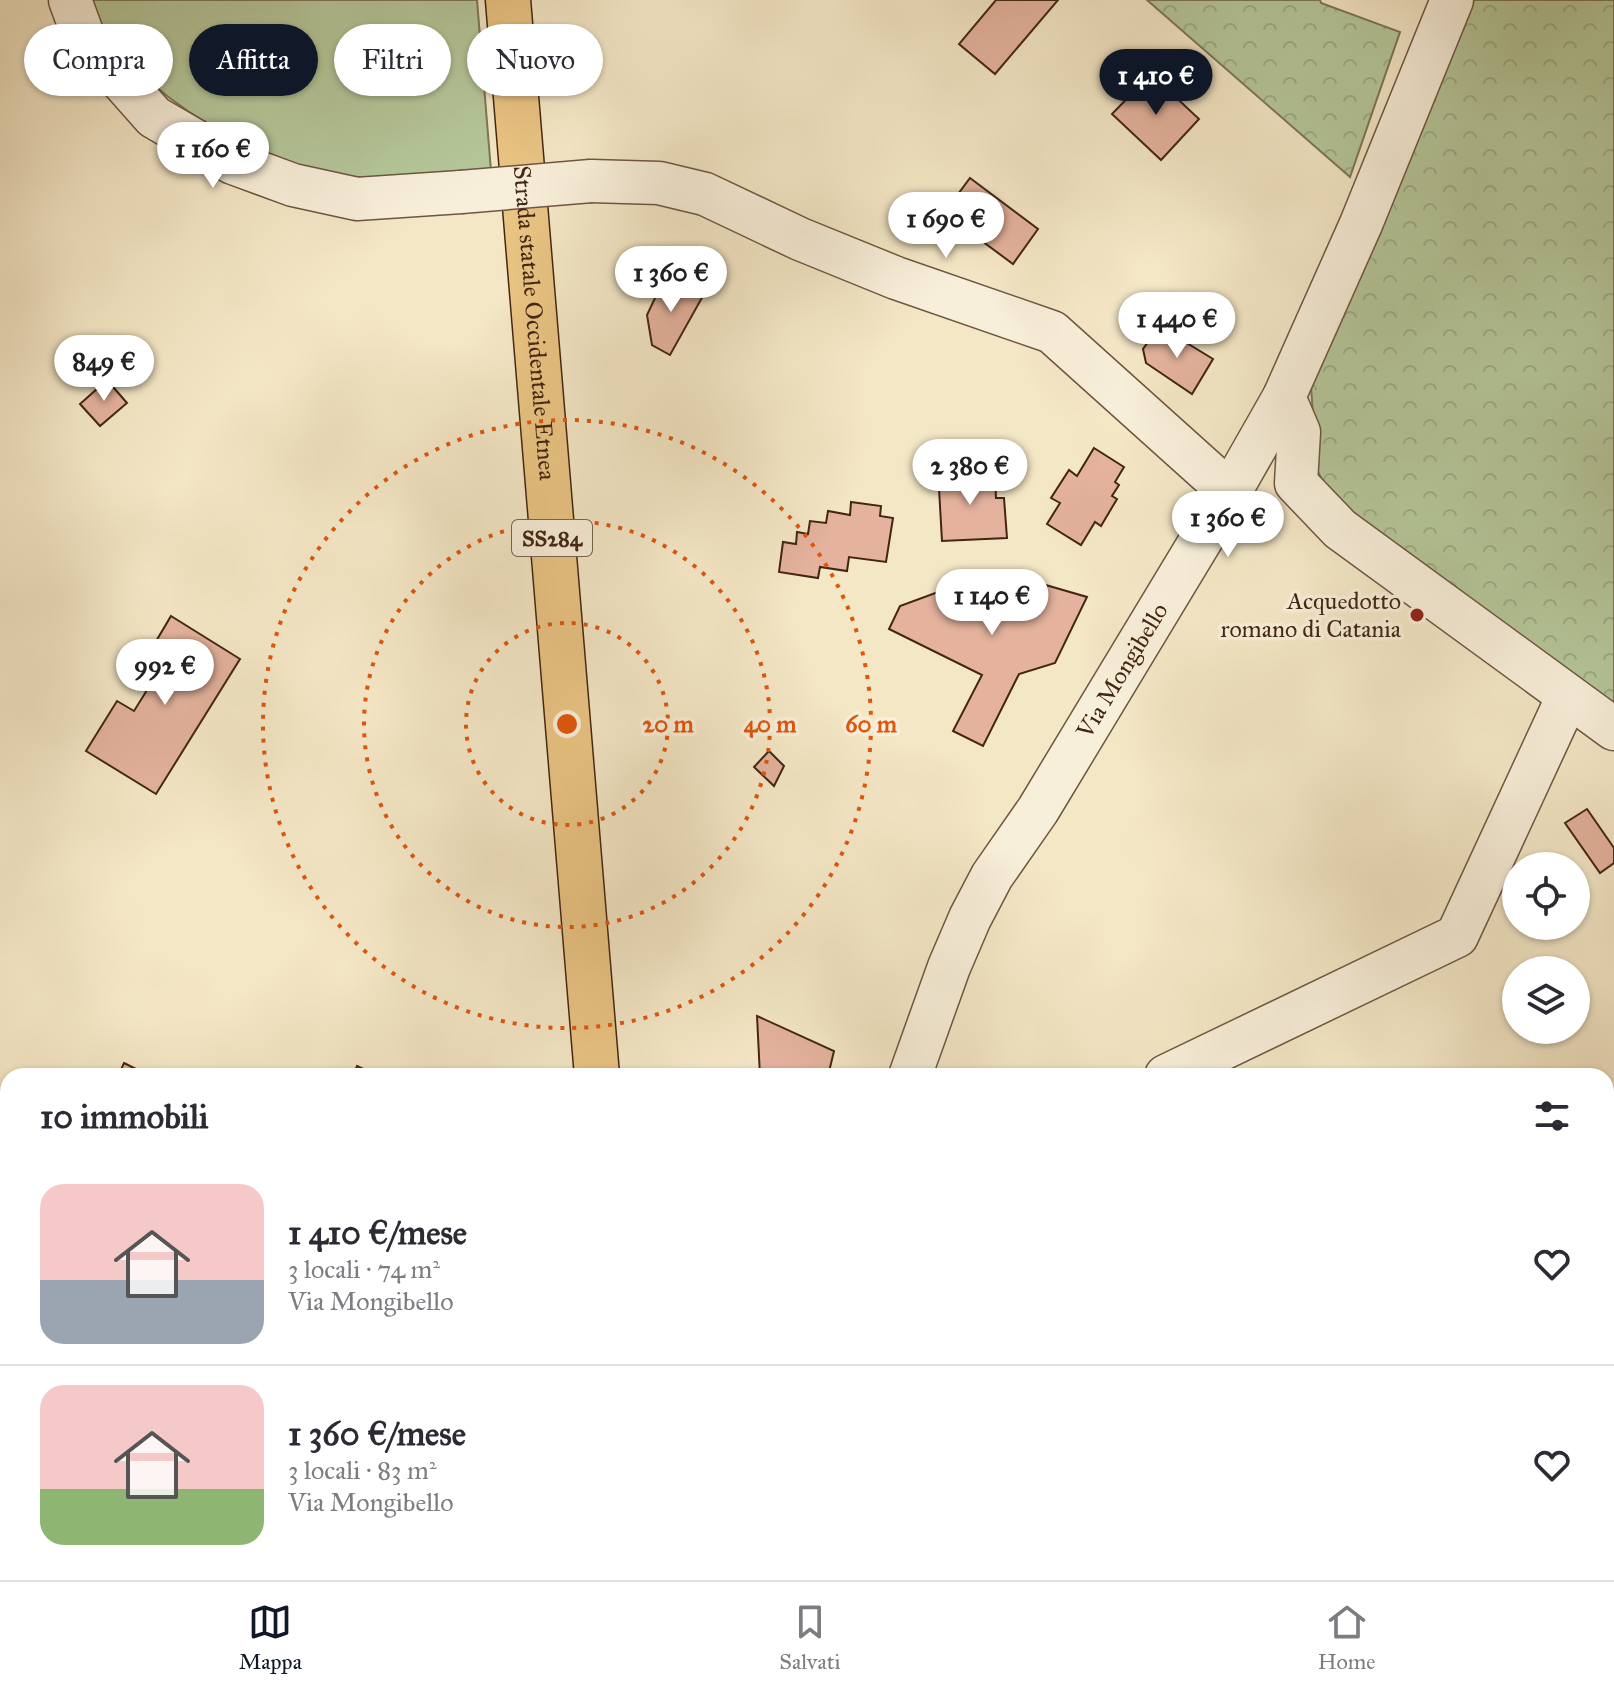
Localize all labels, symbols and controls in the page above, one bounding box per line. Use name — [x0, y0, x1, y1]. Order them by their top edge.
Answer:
chip: Compra — [24, 24, 173, 96]
chip: Affitta — [189, 24, 318, 96]
chip: Filtri — [334, 24, 451, 96]
chip: Nuovo — [467, 24, 603, 96]
pin: 1 410 € — [1082, 49, 1230, 117]
text: 1 410 € — [1117, 59, 1195, 91]
pin: 1 160 € — [139, 122, 287, 190]
text: 1 160 € — [175, 132, 251, 164]
street label: Strada statale Occidentale Etnea — [507, 164, 563, 482]
pin: 1 690 € — [872, 192, 1020, 260]
text: 1 690 € — [906, 202, 986, 234]
pin: 1 360 € — [597, 246, 745, 314]
text: 1 360 € — [633, 256, 709, 288]
pin: 1 440 € — [1103, 292, 1251, 360]
text: 1 440 € — [1136, 302, 1218, 334]
pin: 849 € — [48, 335, 160, 403]
text: 849 € — [72, 345, 136, 377]
pin: 2 380 € — [896, 439, 1044, 507]
text: 2 380 € — [930, 449, 1010, 481]
pin: 1 360 € — [1154, 491, 1302, 559]
text: 1 360 € — [1190, 501, 1266, 533]
road number: SS284 — [512, 520, 592, 556]
pin: 1 140 € — [918, 569, 1066, 637]
text: 1 140 € — [953, 579, 1031, 611]
place label: Acquedotto romano di Catania — [1221, 586, 1402, 644]
street label: Via Mongibello — [1069, 597, 1175, 744]
marker: Acquedotto romano di Catania — [1408, 606, 1426, 624]
pin: 992 € — [109, 639, 221, 707]
text: 992 € — [134, 649, 196, 681]
text: 20 m — [642, 709, 694, 739]
text: 40 m — [744, 709, 797, 739]
text: 60 m — [845, 709, 898, 739]
centre of rings — [553, 710, 581, 738]
map controls — [1502, 852, 1590, 1044]
button: locate — [1502, 852, 1590, 940]
button: layers — [1502, 956, 1590, 1044]
icon: filters — [1530, 1094, 1574, 1138]
text: 10 immobili — [40, 1096, 208, 1137]
text: 1 410 €/mese — [288, 1212, 467, 1253]
icon: home — [104, 1216, 200, 1312]
icon: heart — [1530, 1242, 1574, 1286]
text: 3 locali · 74 m² — [288, 1253, 440, 1285]
text: Via Mongibello — [288, 1285, 454, 1317]
text: 1 360 €/mese — [288, 1413, 466, 1454]
icon: home — [104, 1417, 200, 1513]
icon: heart — [1530, 1443, 1574, 1487]
text: 3 locali · 83 m² — [288, 1454, 436, 1486]
text: Via Mongibello — [288, 1486, 454, 1518]
tab: Mappa — [239, 1600, 302, 1675]
tab: Salvati — [779, 1600, 841, 1675]
tab: Home — [1318, 1600, 1375, 1675]

